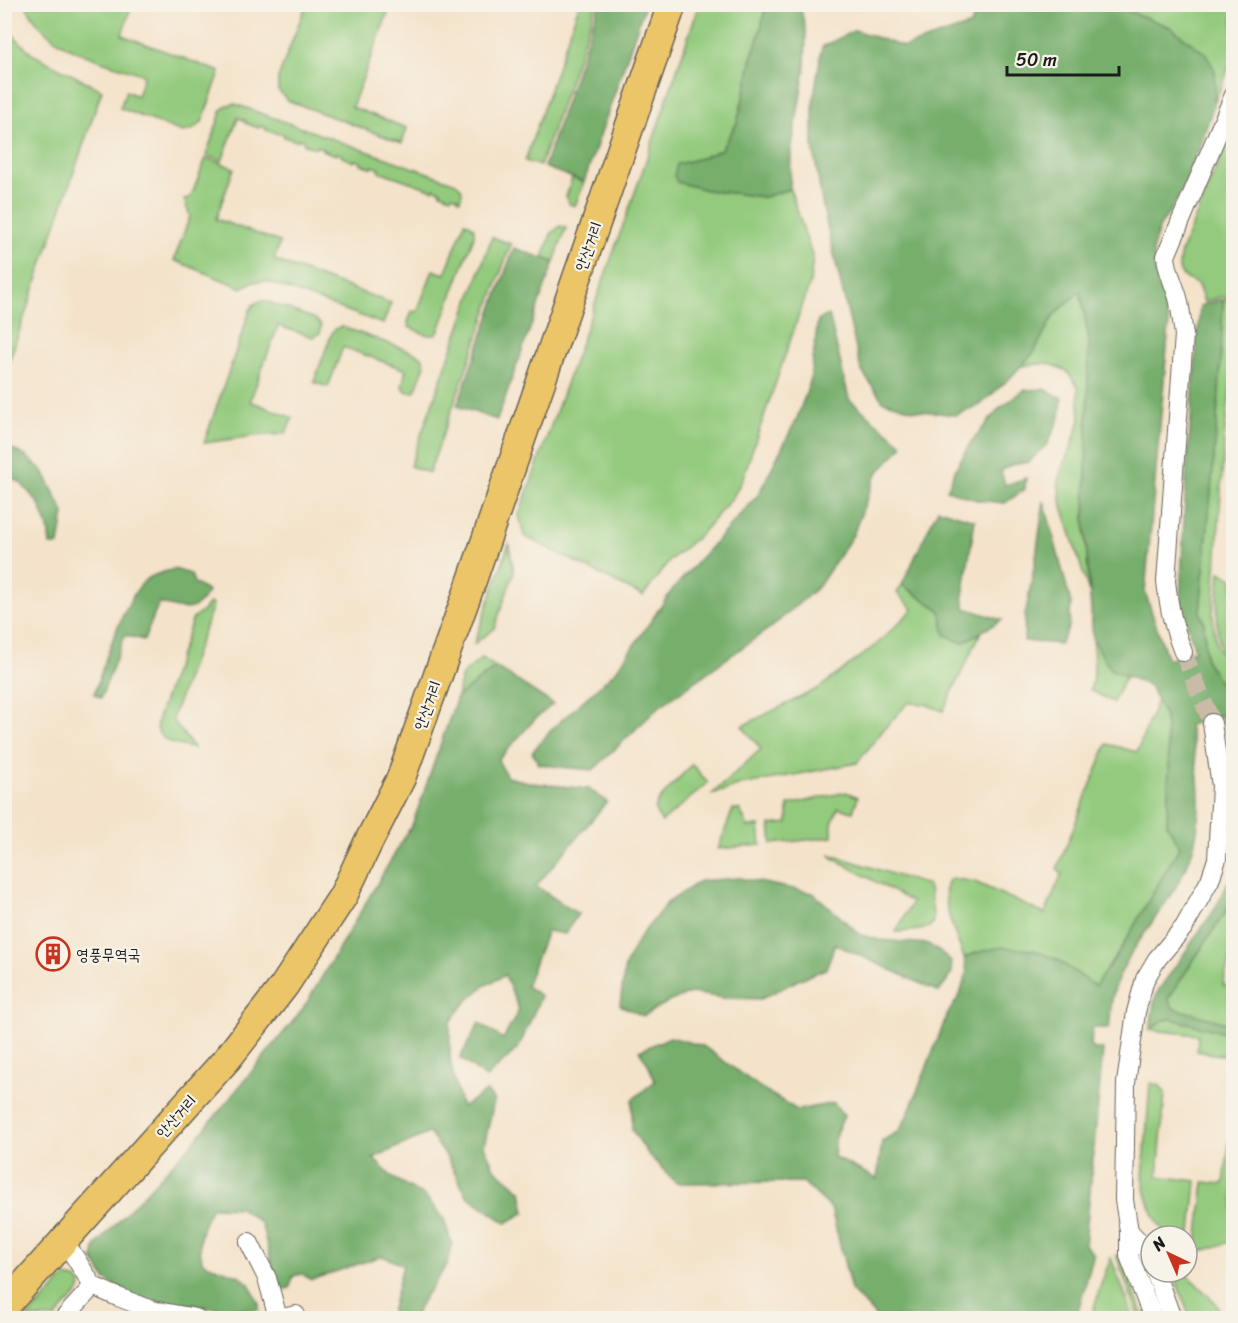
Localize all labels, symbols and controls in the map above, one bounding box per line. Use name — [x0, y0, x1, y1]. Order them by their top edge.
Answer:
scale bar — [1007, 39, 1120, 77]
text: 50 m — [1016, 44, 1057, 76]
street label: 안산거리 — [566, 217, 611, 275]
street label: 안산거리 — [405, 676, 450, 734]
building icon: 영풍무역국 — [35, 936, 71, 972]
place label: 영풍무역국 — [76, 940, 141, 969]
street label: 안산거리 — [148, 1087, 204, 1145]
north arrow — [1139, 1224, 1199, 1284]
text: N — [1144, 1229, 1174, 1259]

